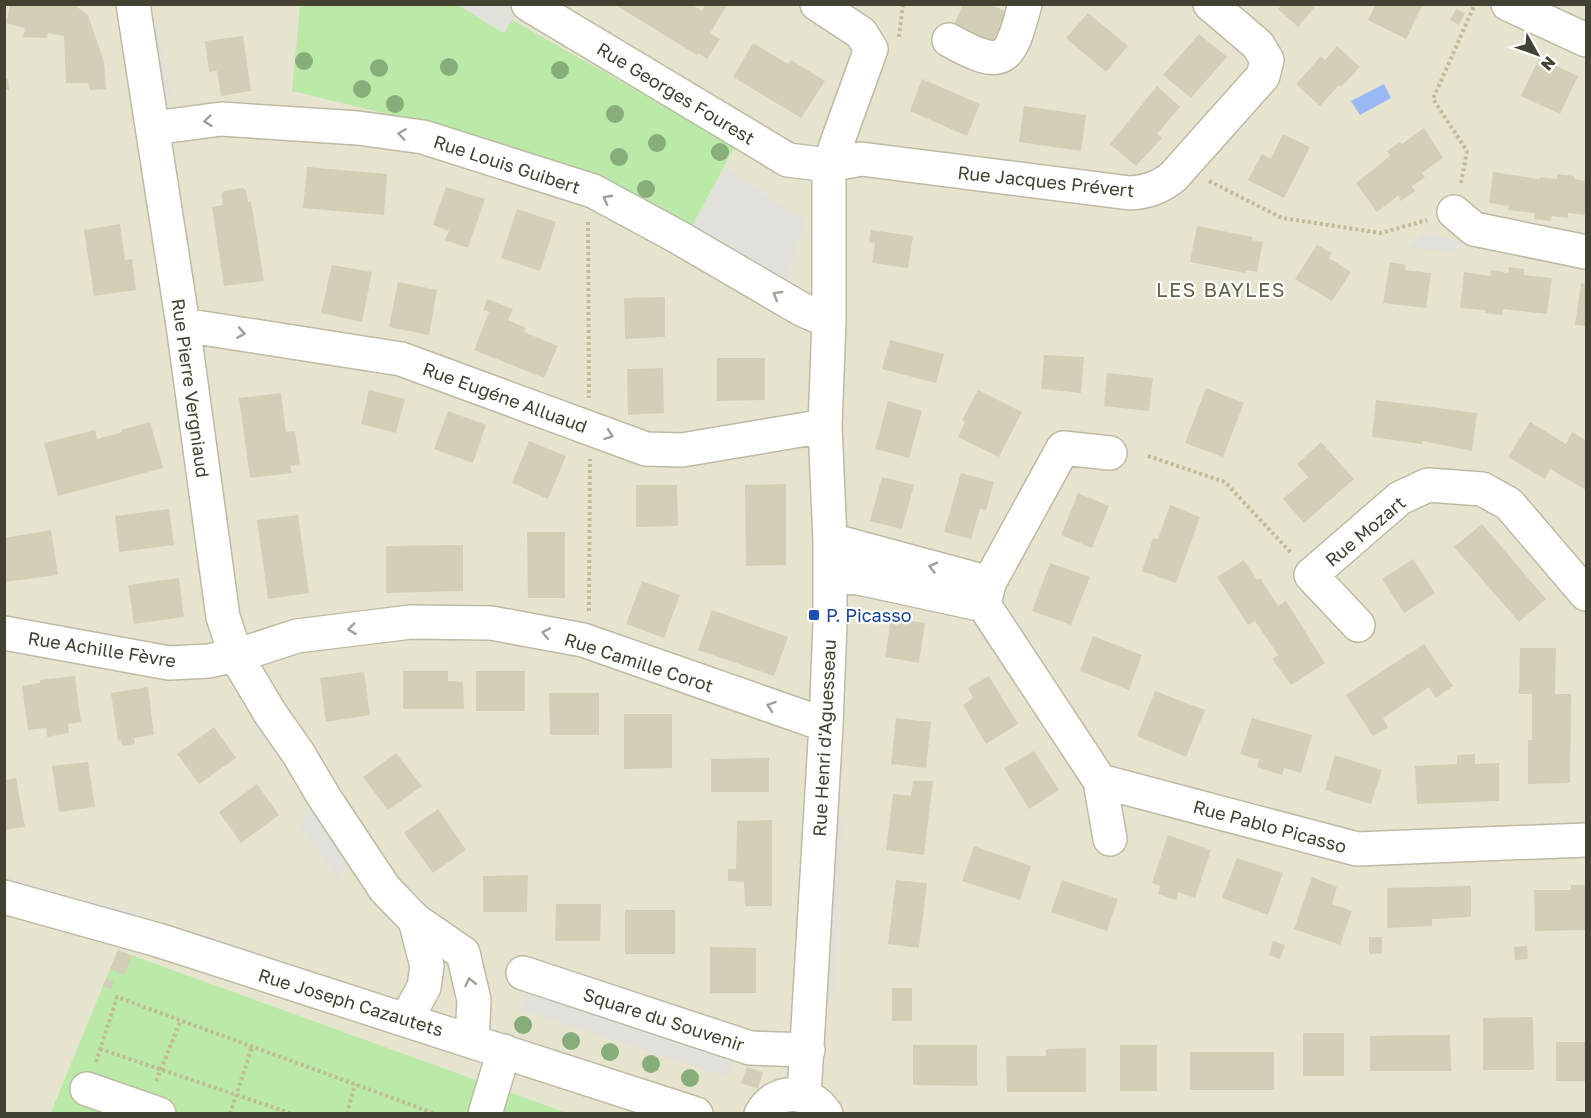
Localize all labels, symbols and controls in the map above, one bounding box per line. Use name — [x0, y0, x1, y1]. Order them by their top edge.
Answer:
north arrow — [1507, 24, 1567, 84]
street label: Rue Georges Fourest — [593, 37, 759, 149]
text: N — [1537, 53, 1560, 75]
one-way arrow — [203, 114, 212, 126]
one-way arrow — [397, 128, 406, 141]
street label: Rue Louis Guibert — [431, 130, 583, 198]
street label: Rue Jacques Prévert — [957, 161, 1135, 201]
one-way arrow — [603, 195, 613, 206]
district label: LES BAYLES — [1156, 277, 1286, 301]
one-way arrow — [773, 291, 783, 302]
street label: Rue Pierre Vergniaud — [168, 297, 214, 479]
one-way arrow — [236, 326, 246, 339]
street label: Rue Eugéne Alluaud — [420, 357, 590, 437]
one-way arrow — [603, 428, 614, 440]
street label: Rue Mozart — [1320, 491, 1410, 571]
one-way arrow — [928, 562, 938, 575]
place label: P. Picasso — [826, 604, 912, 626]
marker: P. Picasso — [807, 608, 821, 622]
one-way arrow — [347, 623, 357, 635]
street label: Rue Achille Fèvre — [26, 626, 178, 672]
one-way arrow — [541, 627, 551, 640]
street label: Rue Camille Corot — [562, 628, 716, 696]
street label: Rue Henri d'Aguesseau — [808, 639, 840, 837]
one-way arrow — [766, 701, 776, 714]
street label: Rue Pablo Picasso — [1191, 795, 1349, 857]
street label: Rue Joseph Cazautets — [256, 963, 446, 1041]
one-way arrow — [464, 977, 477, 987]
street label: Square du Souvenir — [581, 983, 747, 1055]

